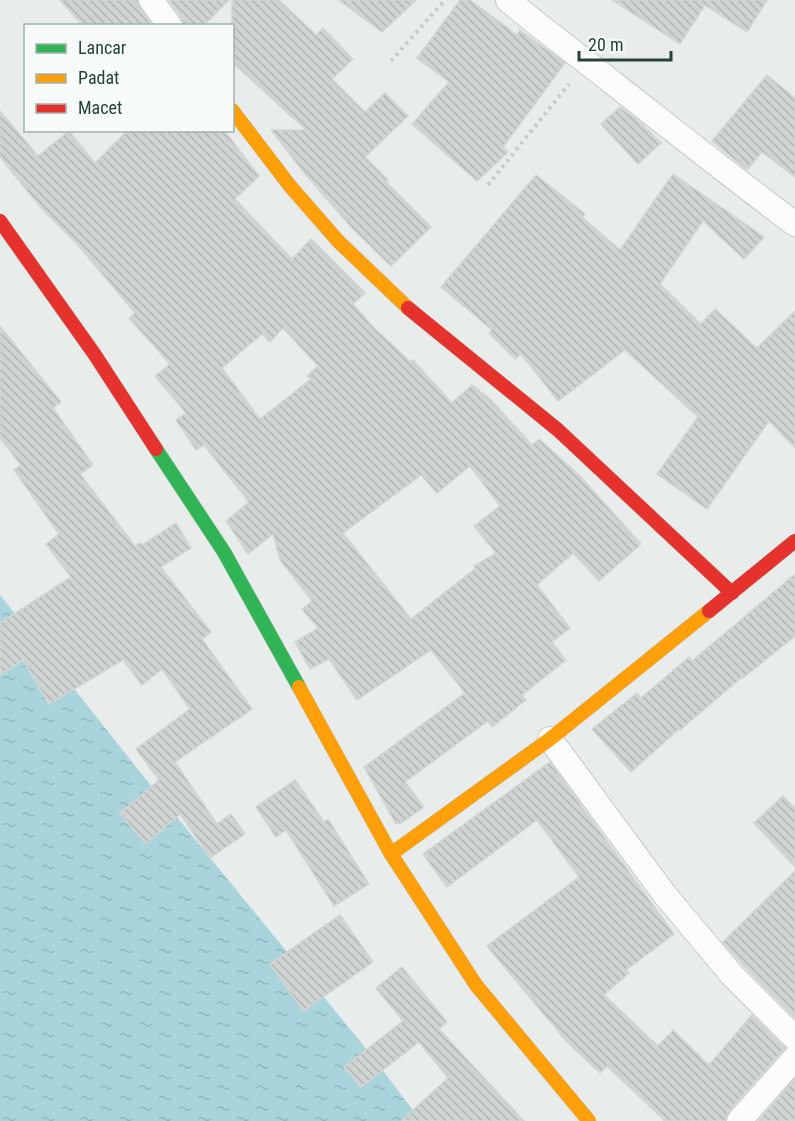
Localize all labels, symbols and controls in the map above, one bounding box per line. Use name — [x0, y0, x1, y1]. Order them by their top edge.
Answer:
legend — [24, 24, 234, 132]
scale bar — [579, 24, 670, 62]
text: 20 m — [588, 34, 623, 55]
text: Lancar — [78, 37, 127, 58]
text: Padat — [78, 67, 119, 88]
text: Macet — [78, 97, 122, 118]

